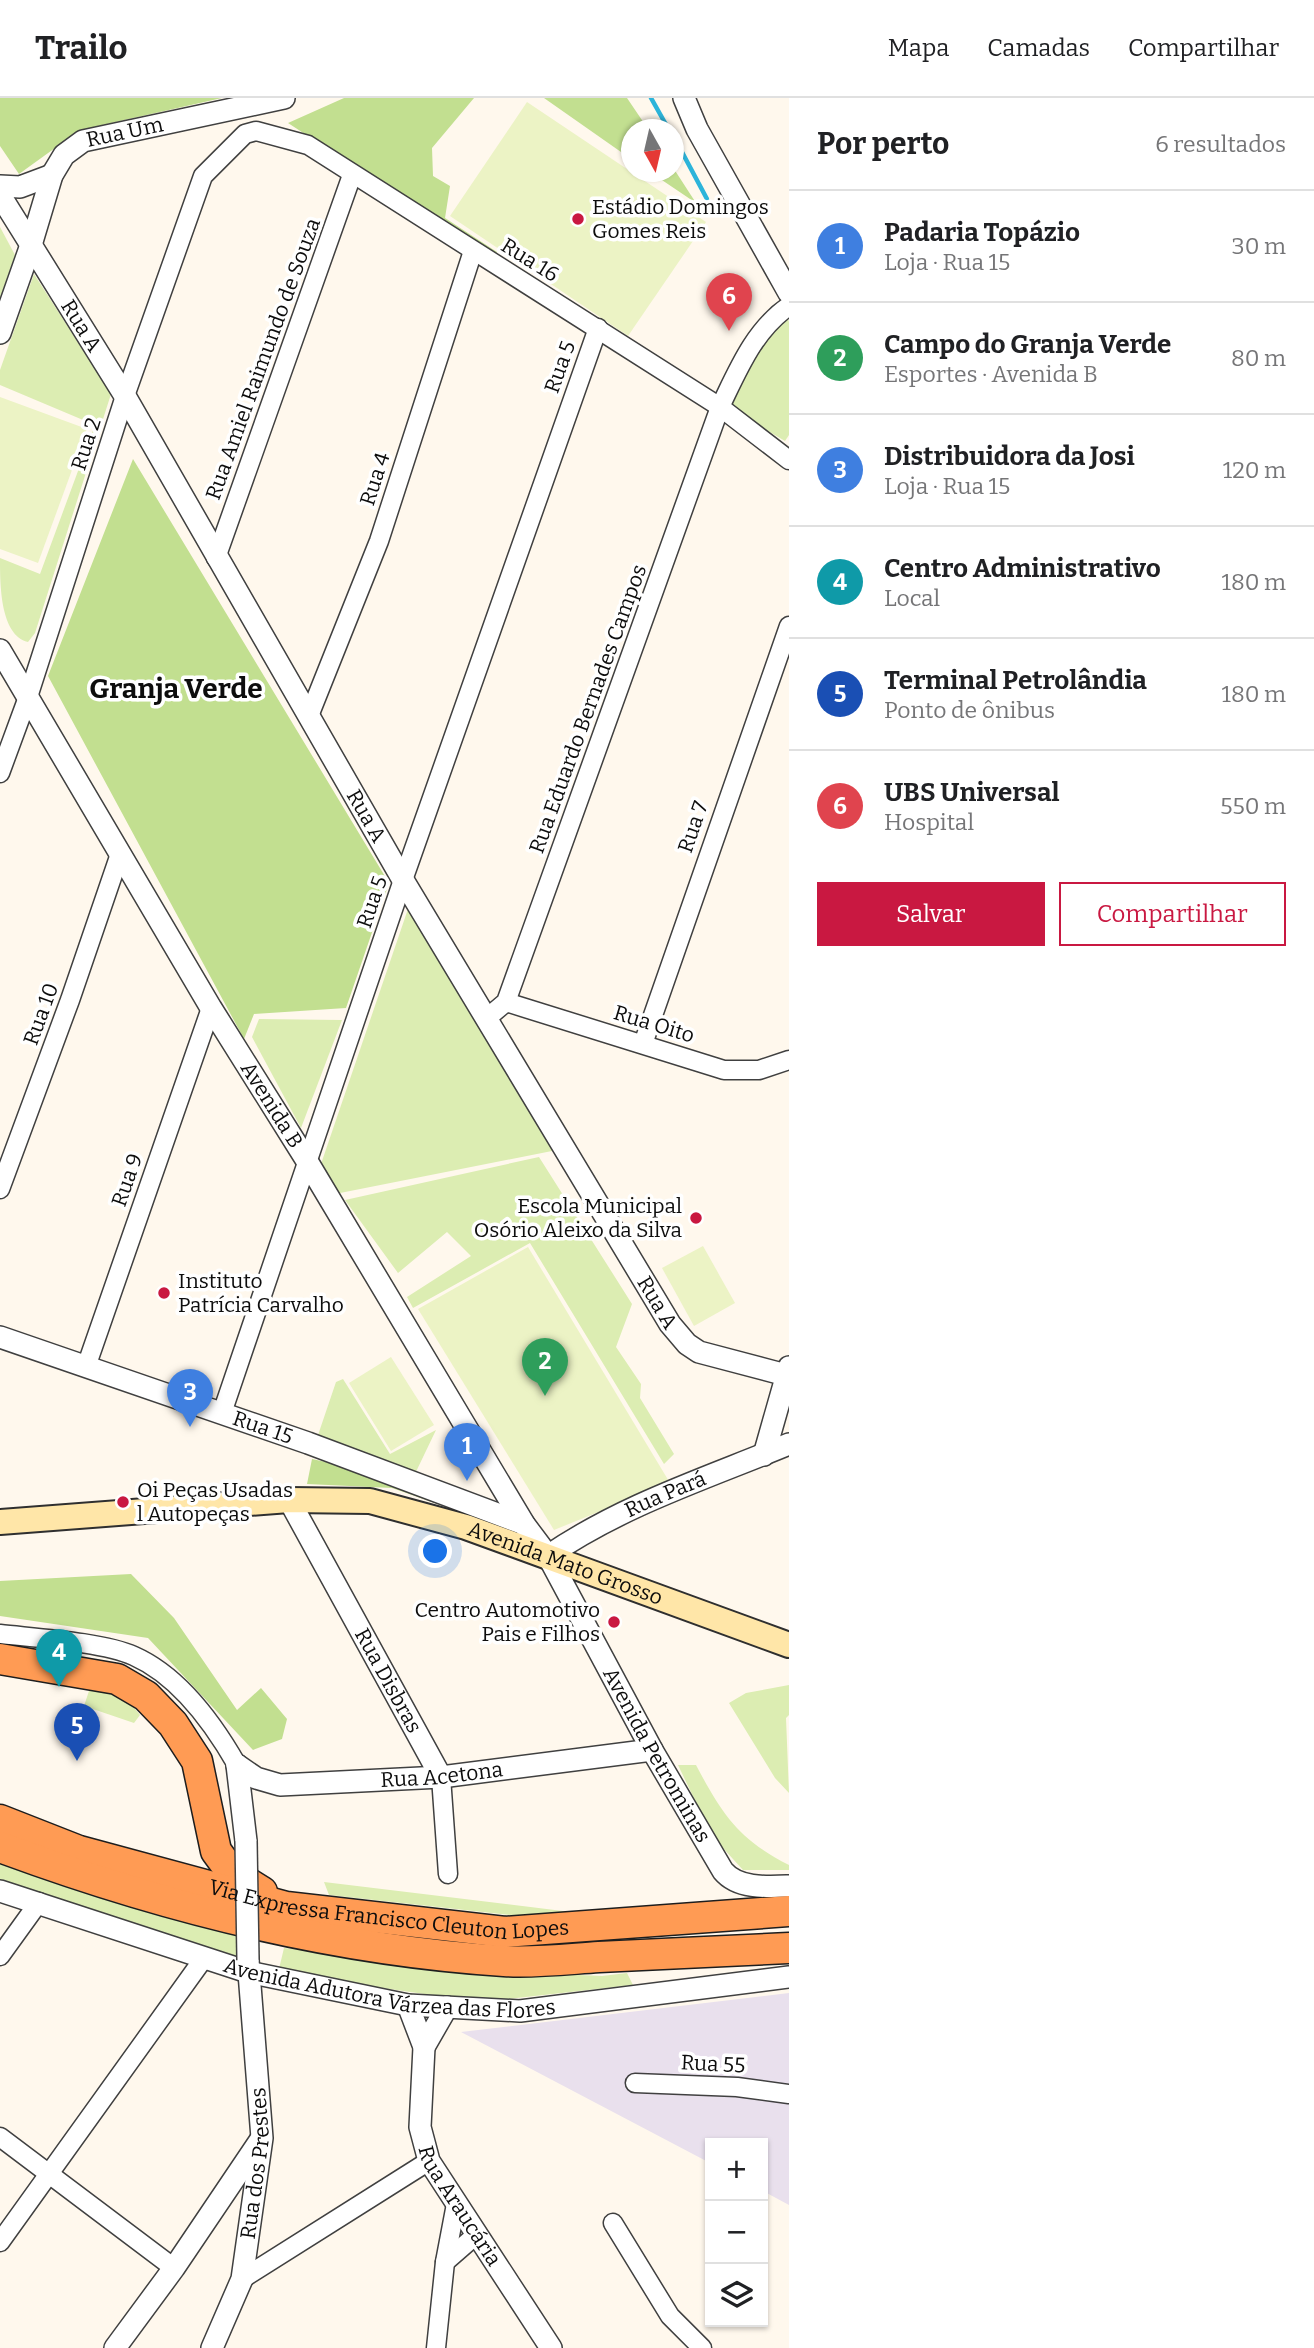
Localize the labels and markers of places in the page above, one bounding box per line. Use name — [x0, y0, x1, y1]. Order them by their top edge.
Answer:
place label: Estádio Domingos Gomes Reis — [592, 194, 769, 244]
marker: Estádio Domingos Gomes Reis — [570, 211, 586, 227]
pin: 6 — [706, 273, 752, 331]
place label: Escola Municipal Osório Aleixo da Silva — [474, 1193, 682, 1243]
marker: Escola Municipal Osório Aleixo da Silva — [688, 1210, 704, 1226]
place label: Instituto Patrícia Carvalho — [178, 1268, 344, 1318]
marker: Instituto Patrícia Carvalho — [156, 1285, 172, 1301]
pin: 2 — [522, 1338, 568, 1396]
pin: 3 — [167, 1369, 213, 1427]
pin: 1 — [444, 1423, 490, 1481]
place label: Oi Peças Usadas l Autopeças — [137, 1477, 293, 1527]
marker: Oi Peças Usadas l Autopeças — [115, 1494, 131, 1510]
place label: Centro Automotivo Pais e Filhos — [415, 1597, 600, 1647]
marker: Centro Automotivo Pais e Filhos — [606, 1614, 622, 1630]
pin: 4 — [36, 1629, 82, 1687]
pin: 5 — [54, 1703, 100, 1761]

